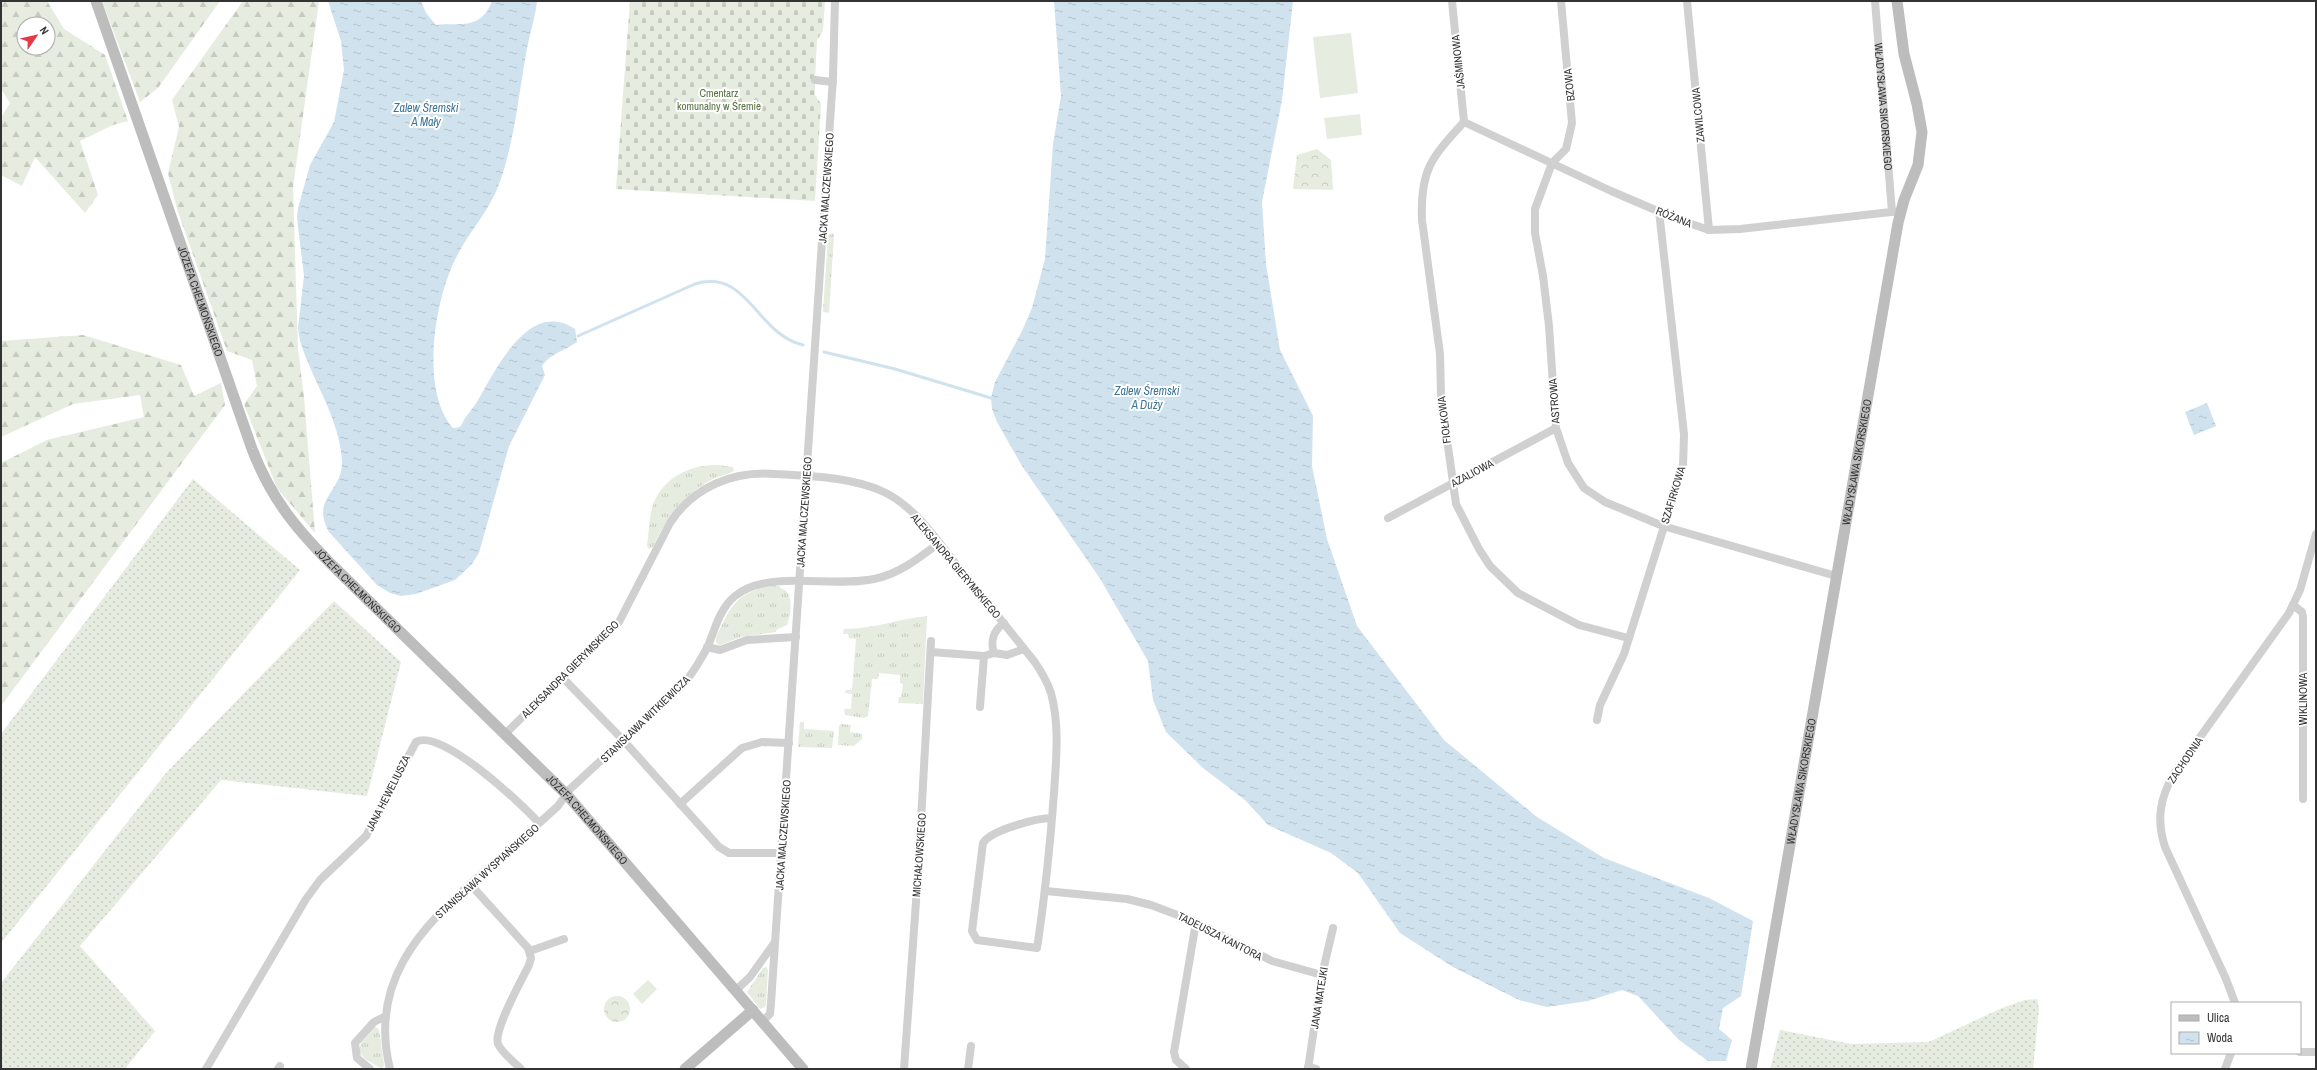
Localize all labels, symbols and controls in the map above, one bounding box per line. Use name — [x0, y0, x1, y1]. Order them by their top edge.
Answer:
north arrow — [16, 16, 56, 56]
text: N — [37, 24, 52, 37]
street label: JAŚMINOWA — [1448, 33, 1468, 90]
street label: WŁADYSŁAWA SIKORSKIEGO — [1871, 42, 1896, 171]
street label: BZOWA — [1560, 67, 1578, 102]
park label: Cmentarz komunalny w Śremie — [677, 86, 761, 113]
street label: ZAWILCOWA — [1689, 86, 1707, 143]
water label: Zalew Śremski A Mały — [392, 100, 459, 130]
street label: JACKA MALCZEWSKIEGO — [815, 132, 837, 244]
street label: RÓŻANA — [1654, 203, 1695, 231]
street label: JÓZEFA CHEŁMOŃSKIEGO — [175, 244, 226, 358]
street label: ASTROWA — [1545, 377, 1563, 425]
water label: Zalew Śremski A Duży — [1113, 383, 1180, 413]
street label: FIOŁKOWA — [1434, 395, 1454, 444]
street label: WŁADYSŁAWA SIKORSKIEGO — [1839, 398, 1874, 526]
street label: AZALIOWA — [1447, 455, 1497, 491]
street label: JACKA MALCZEWSKIEGO — [793, 456, 815, 568]
street label: SZAFIRKOWA — [1658, 464, 1689, 525]
street label: ALEKSANDRA GIERYMSKIEGO — [907, 510, 1004, 621]
street label: JÓZEFA CHEŁMOŃSKIEGO — [312, 545, 404, 636]
street label: ALEKSANDRA GIERYMSKIEGO — [517, 617, 622, 722]
street label: STANISŁAWA WITKIEWICZA — [597, 672, 693, 765]
street label: WIKLINOWA — [2296, 672, 2310, 725]
street label: WŁADYSŁAWA SIKORSKIEGO — [1783, 717, 1819, 846]
street label: ZACHODNIA — [2164, 733, 2206, 786]
street label: JANA HEWELIUSZA — [363, 752, 414, 833]
street label: JÓZEFA CHEŁMOŃSKIEGO — [543, 772, 631, 868]
street label: JACKA MALCZEWSKIEGO — [772, 779, 794, 891]
street label: MICHAŁOWSKIEGO — [909, 813, 929, 897]
street label: STANISŁAWA WYSPIAŃSKIEGO — [432, 821, 542, 921]
street label: TADEUSZA KANTORA — [1175, 909, 1265, 964]
street label: JANA MATEJKI — [1307, 966, 1331, 1030]
legend — [2171, 1002, 2301, 1054]
text: Ulica — [2207, 1010, 2230, 1026]
text: Woda — [2207, 1030, 2233, 1046]

